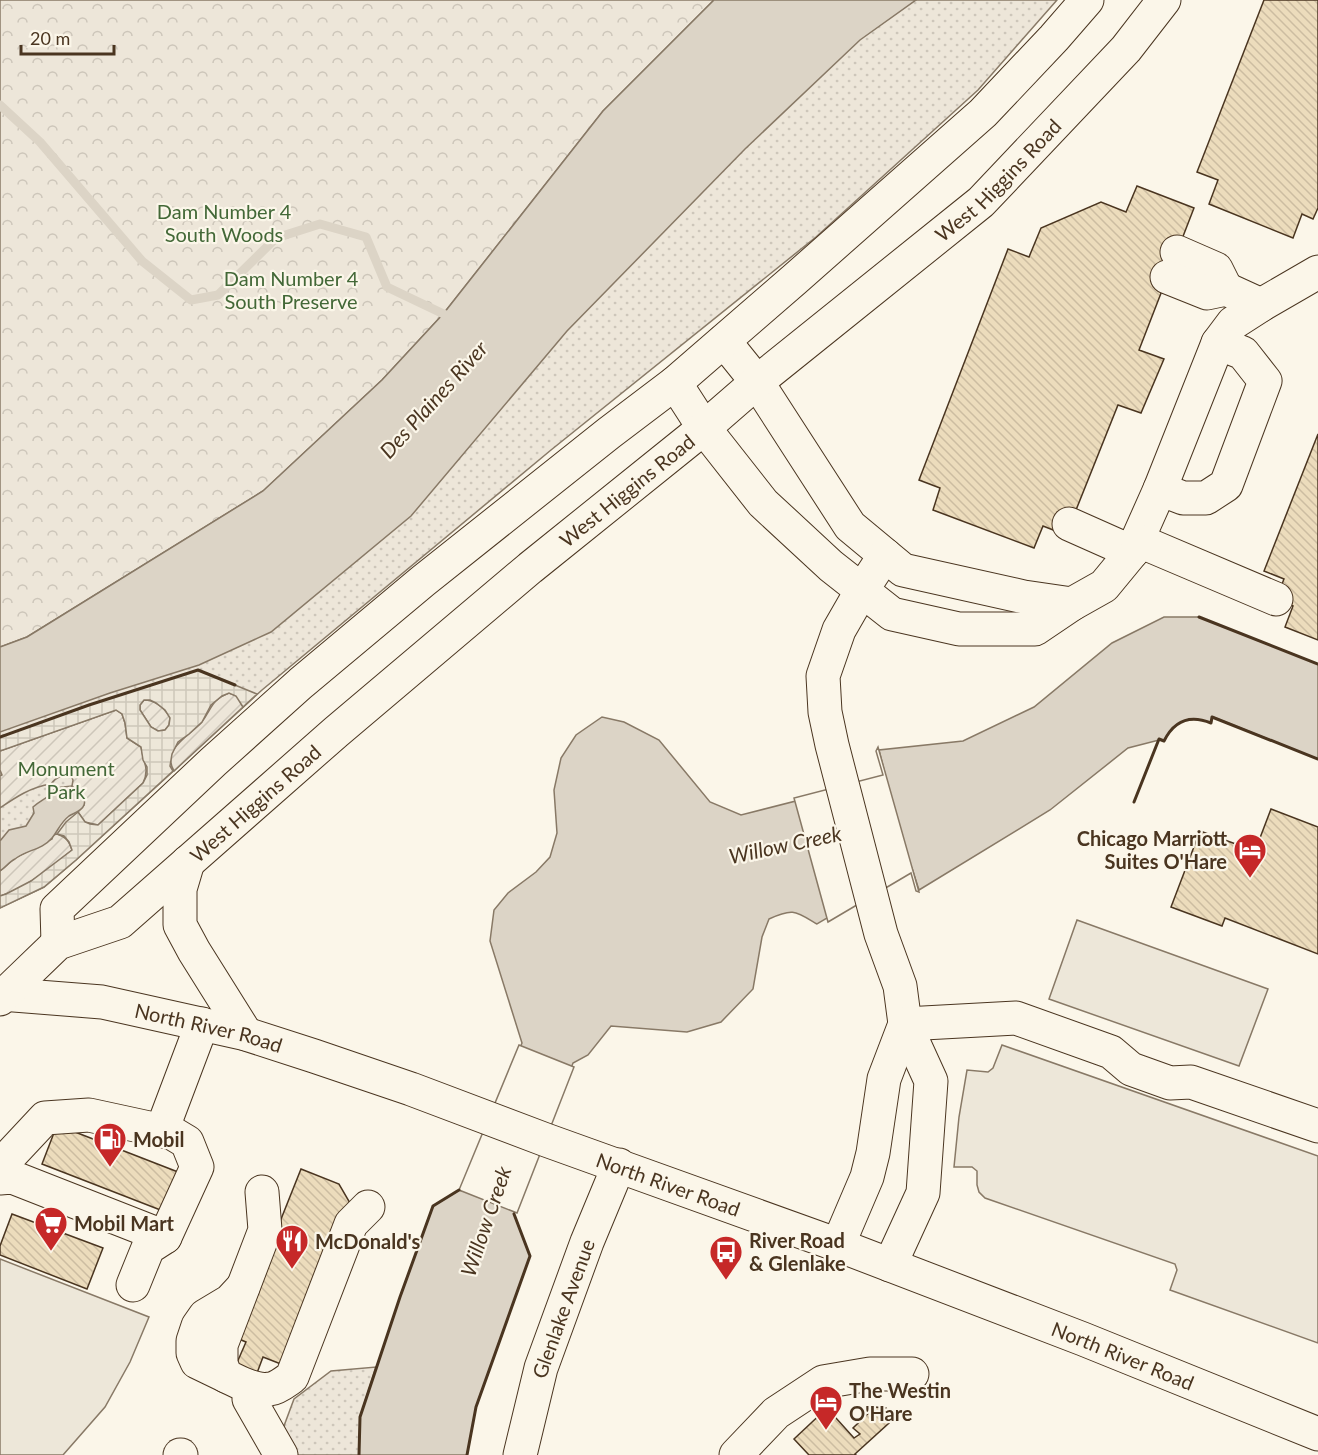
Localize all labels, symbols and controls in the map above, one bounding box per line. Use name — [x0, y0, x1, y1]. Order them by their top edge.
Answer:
scale bar — [21, 18, 114, 56]
text: 20 m — [30, 27, 70, 49]
street label: West Higgins Road — [930, 114, 1066, 246]
park label: Dam Number 4 South Woods — [157, 199, 292, 246]
park label: Dam Number 4 South Preserve — [224, 266, 359, 313]
water label: Des Plaines River — [374, 335, 493, 463]
street label: West Higgins Road — [555, 429, 699, 552]
street label: West Higgins Road — [185, 739, 325, 867]
park label: Monument Park — [17, 756, 115, 803]
water label: Willow Creek — [726, 820, 845, 868]
place label: Chicago Marriott Suites O'Hare — [1077, 826, 1227, 873]
hotel icon: Chicago Marriott Suites O'Hare — [1232, 832, 1268, 879]
street label: North River Road — [133, 998, 286, 1057]
fuel station icon: Mobil — [92, 1121, 128, 1168]
place label: Mobil — [133, 1127, 184, 1151]
street label: North River Road — [593, 1147, 743, 1221]
water label: Willow Creek — [455, 1162, 516, 1279]
supermarket icon: Mobil Mart — [33, 1205, 69, 1252]
place label: Mobil Mart — [74, 1211, 175, 1235]
restaurant icon: McDonald's — [274, 1223, 310, 1270]
place label: River Road & Glenlake — [749, 1228, 846, 1275]
place label: McDonald's — [315, 1229, 420, 1253]
bus stop icon: River Road & Glenlake — [708, 1234, 744, 1281]
street label: Glenlake Avenue — [527, 1235, 599, 1380]
street label: North River Road — [1048, 1316, 1198, 1395]
place label: The Westin O'Hare — [849, 1378, 951, 1425]
hotel icon: The Westin O'Hare — [808, 1384, 844, 1431]

